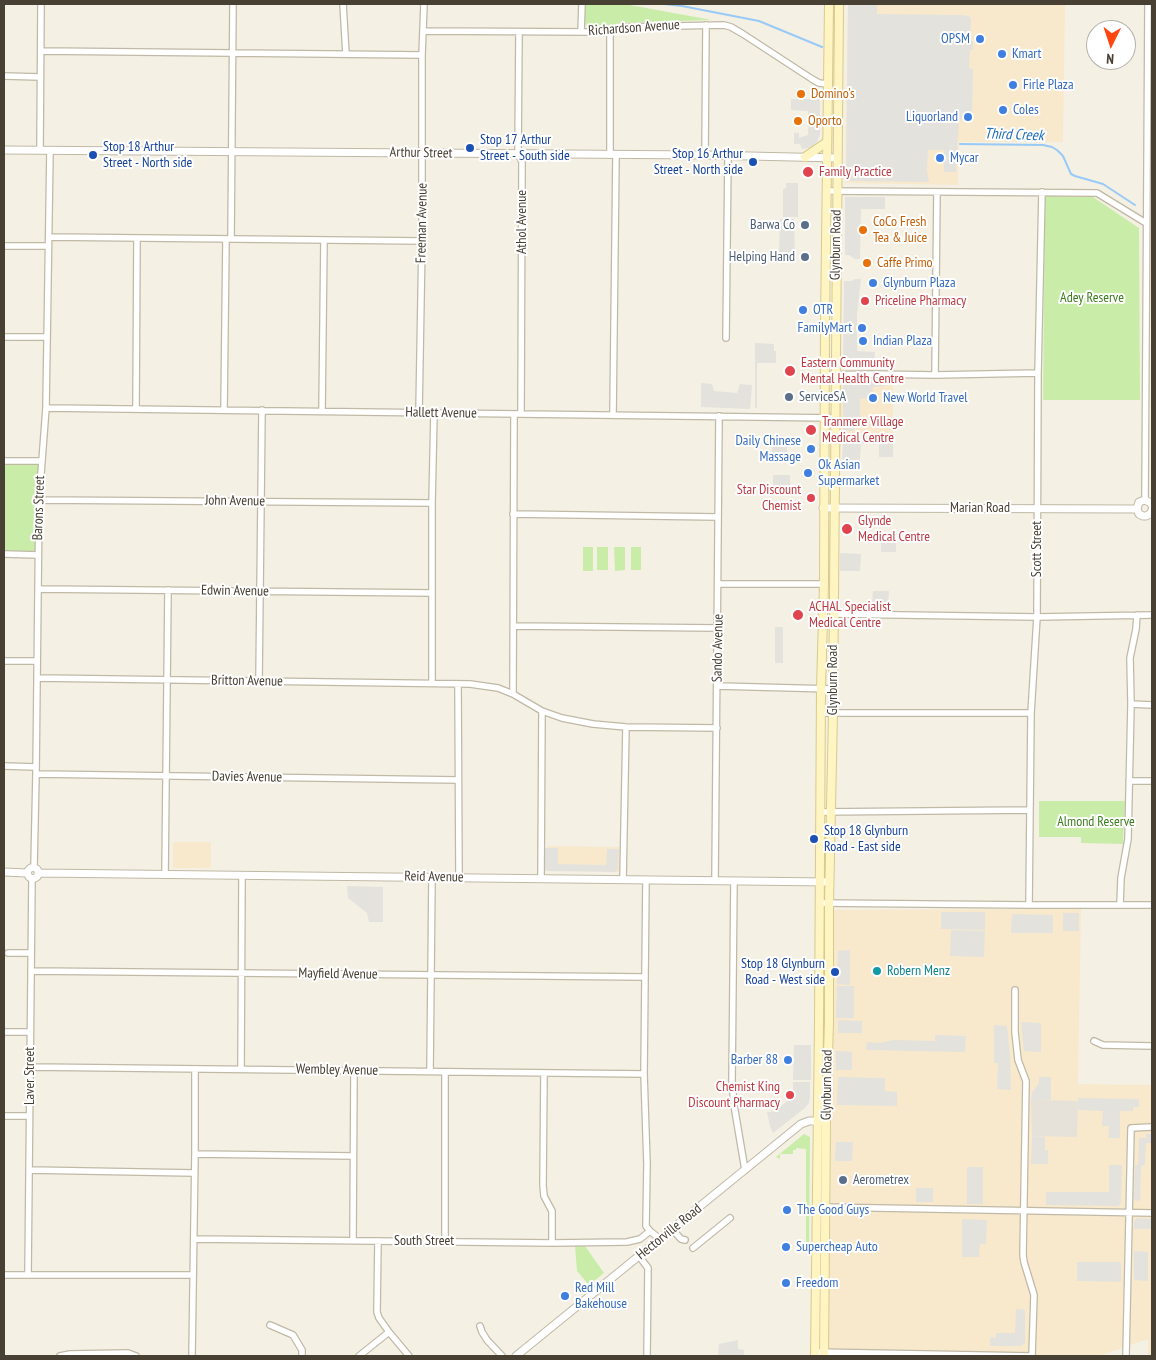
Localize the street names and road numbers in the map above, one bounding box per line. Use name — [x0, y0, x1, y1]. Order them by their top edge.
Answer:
street label: Richardson Avenue — [588, 16, 680, 40]
street label: Arthur Street — [390, 144, 452, 162]
street label: Freeman Avenue — [413, 183, 431, 263]
street label: Athol Avenue — [514, 190, 530, 254]
street label: Glynburn Road — [827, 210, 845, 280]
street label: Hallett Avenue — [405, 404, 477, 422]
street label: Barons Street — [29, 475, 49, 541]
street label: John Avenue — [205, 492, 265, 510]
street label: Marian Road — [950, 500, 1010, 516]
street label: Scott Street — [1029, 521, 1045, 577]
street label: Edwin Avenue — [201, 582, 269, 600]
street label: Sando Avenue — [709, 614, 727, 682]
street label: Glynburn Road — [825, 645, 841, 715]
street label: Britton Avenue — [211, 672, 283, 690]
street label: Davies Avenue — [212, 768, 282, 786]
street label: Reid Avenue — [404, 868, 464, 886]
street label: Mayfield Avenue — [298, 965, 378, 983]
street label: Laver Street — [22, 1047, 38, 1105]
street label: Glynburn Road — [818, 1050, 836, 1120]
street label: Wembley Avenue — [296, 1061, 378, 1079]
street label: Hectorville Road — [633, 1200, 705, 1264]
street label: South Street — [394, 1233, 454, 1249]

